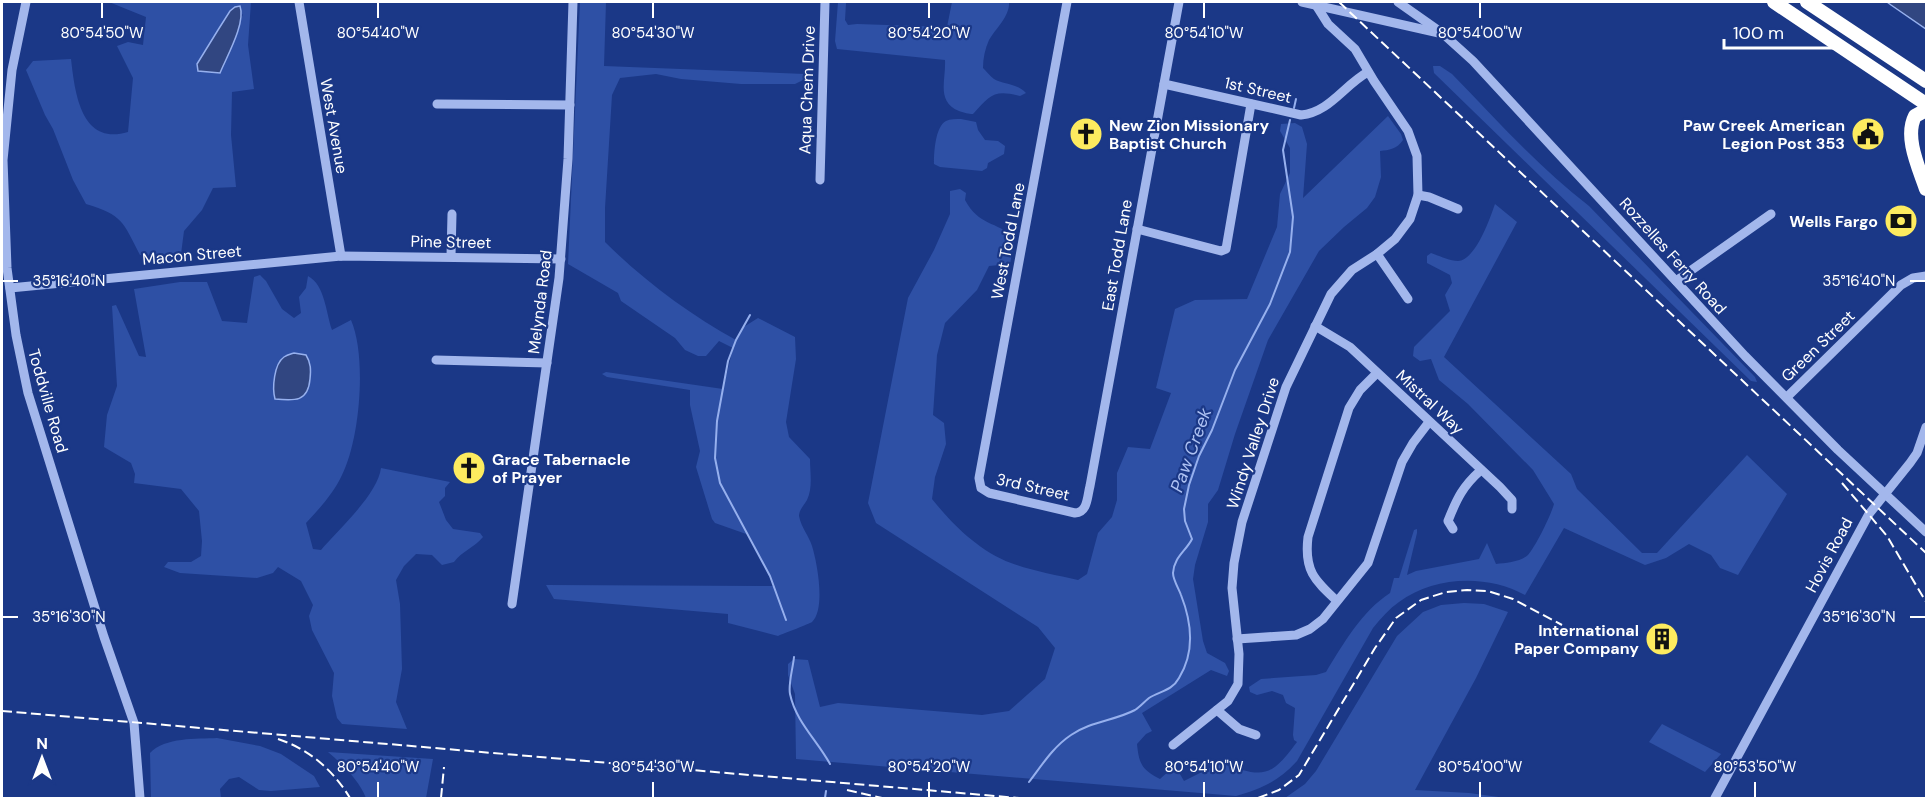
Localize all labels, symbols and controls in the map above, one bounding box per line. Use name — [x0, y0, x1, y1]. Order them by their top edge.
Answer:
scale bar — [1724, 12, 1834, 50]
text: 100 m — [1733, 21, 1784, 45]
text: 80°54'50"W — [60, 23, 144, 43]
text: 80°54'40"W — [337, 23, 420, 43]
text: 80°54'30"W — [611, 23, 695, 43]
text: 80°54'20"W — [888, 23, 971, 43]
text: 80°54'10"W — [1165, 23, 1244, 43]
text: 80°54'00"W — [1438, 23, 1523, 43]
street label: Aqua Chem Drive — [794, 25, 820, 155]
street label: 1st Street — [1222, 72, 1294, 108]
street label: West Avenue — [315, 77, 353, 175]
place label: New Zion Missionary Baptist Church — [1109, 115, 1269, 154]
place label: Paw Creek American Legion Post 353 — [1683, 115, 1845, 154]
church icon: New Zion Missionary Baptist Church — [1068, 116, 1104, 152]
public building icon: Paw Creek American Legion Post 353 — [1850, 116, 1886, 152]
street label: West Todd Lane — [986, 181, 1030, 301]
street label: Rozzelles Ferry Road — [1615, 193, 1731, 319]
street label: East Todd Lane — [1097, 198, 1137, 312]
bank icon: Wells Fargo — [1883, 203, 1919, 239]
place label: Wells Fargo — [1789, 211, 1878, 232]
street label: Pine Street — [410, 231, 492, 253]
street label: Macon Street — [141, 240, 243, 270]
street label: Melynda Road — [523, 249, 557, 355]
text: 35°16'40"N — [33, 271, 105, 291]
text: 35°16'40"N — [1823, 271, 1895, 291]
street label: Green Street — [1777, 306, 1859, 386]
street label: Toddville Road — [23, 347, 73, 455]
street label: Mistral Way — [1391, 365, 1469, 439]
street label: Windy Valley Drive — [1222, 375, 1284, 511]
water label: Paw Creek — [1165, 404, 1218, 496]
place label: Grace Tabernacle of Prayer — [492, 449, 631, 488]
church icon: Grace Tabernacle of Prayer — [451, 450, 487, 486]
street label: 3rd Street — [994, 468, 1072, 506]
street label: Hovis Road — [1801, 514, 1857, 596]
text: 35°16'30"N — [32, 607, 106, 627]
text: 35°16'30"N — [1822, 607, 1896, 627]
place label: International Paper Company — [1514, 620, 1639, 659]
building icon: International Paper Company — [1644, 621, 1680, 657]
north arrow — [12, 728, 72, 788]
text: N — [36, 733, 48, 754]
text: 80°54'40"W — [337, 757, 420, 777]
text: 80°54'30"W — [611, 757, 695, 777]
text: 80°54'20"W — [888, 757, 971, 777]
text: 80°54'10"W — [1165, 757, 1244, 777]
text: 80°54'00"W — [1438, 757, 1523, 777]
text: 80°53'50"W — [1714, 757, 1797, 777]

